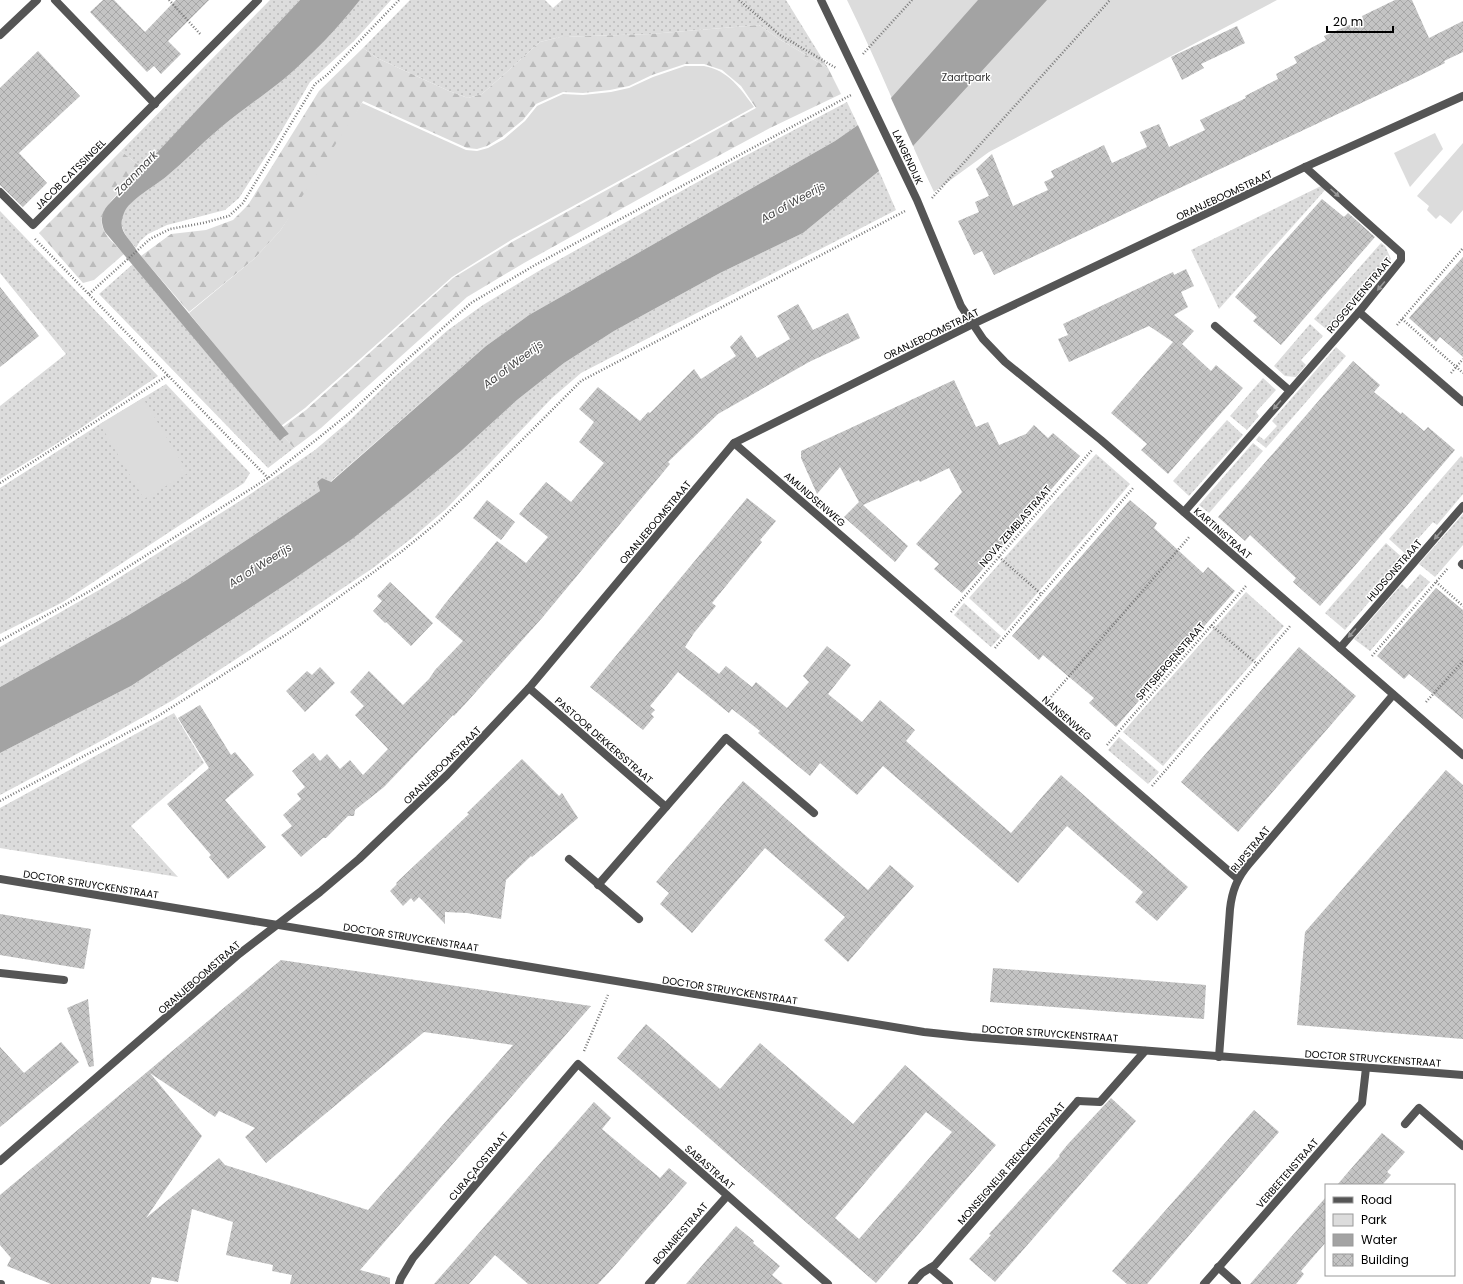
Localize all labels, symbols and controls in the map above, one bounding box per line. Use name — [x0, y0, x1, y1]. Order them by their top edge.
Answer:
scale bar — [1327, 8, 1393, 34]
text: 20 m — [1333, 13, 1363, 30]
park label: Zaartpark — [942, 70, 991, 85]
street label: LANGENDIJK — [888, 127, 927, 187]
street label: JACOB CATSSINGEL — [32, 135, 110, 213]
water label: Zaanmark — [110, 146, 162, 200]
street label: ORANJEBOOMSTRAAT — [1174, 166, 1275, 224]
water label: Aa of Weerijs — [757, 177, 828, 227]
one-way arrow — [1329, 188, 1340, 197]
street label: ROGGEVEENSTRAAT — [1323, 254, 1396, 337]
one-way arrow — [1376, 281, 1385, 291]
street label: ORANJEBOOMSTRAAT — [881, 304, 982, 364]
water label: Aa of Weerijs — [479, 336, 547, 393]
one-way arrow — [1272, 400, 1282, 410]
street label: AMUNDSENWEG — [781, 468, 849, 530]
street label: ORANJEBOOMSTRAAT — [616, 477, 695, 567]
street label: NOVA ZEMBLASTRAAT — [976, 482, 1055, 570]
street label: KARTINISTRAAT — [1190, 504, 1255, 563]
one-way arrow — [1433, 530, 1442, 540]
street label: HUDSONSTRAAT — [1363, 536, 1426, 605]
water label: Aa of Weerijs — [224, 539, 295, 591]
street label: SPITSBERGENSTRAAT — [1132, 619, 1209, 704]
one-way arrow — [1348, 628, 1357, 639]
street label: PASTOOR DEKKERSSTRAAT — [551, 693, 657, 788]
street label: NANSENWEG — [1039, 693, 1095, 744]
street label: ORANJEBOOMSTRAAT — [400, 723, 485, 808]
street label: RIJPSTRAAT — [1227, 822, 1274, 876]
street label: DOCTOR STRUYCKENSTRAAT — [22, 866, 160, 903]
street label: DOCTOR STRUYCKENSTRAAT — [342, 919, 480, 956]
street label: ORANJEBOOMSTRAAT — [155, 937, 244, 1017]
street label: DOCTOR STRUYCKENSTRAAT — [661, 972, 799, 1009]
street label: DOCTOR STRUYCKENSTRAAT — [981, 1021, 1119, 1046]
street label: DOCTOR STRUYCKENSTRAAT — [1304, 1046, 1442, 1071]
street label: MONSEIGNEUR FRENCKENSTRAAT — [954, 1098, 1069, 1228]
street label: CURAÇAOSTRAAT — [445, 1128, 512, 1204]
street label: VERBEETENSTRAAT — [1253, 1135, 1322, 1212]
street label: SABASTRAAT — [681, 1141, 738, 1194]
legend — [1325, 1184, 1455, 1276]
text: Road — [1361, 1191, 1392, 1208]
street label: BONAIRESTRAAT — [649, 1199, 712, 1268]
text: Park — [1361, 1211, 1388, 1228]
text: Water — [1361, 1231, 1398, 1248]
text: Building — [1361, 1251, 1409, 1268]

